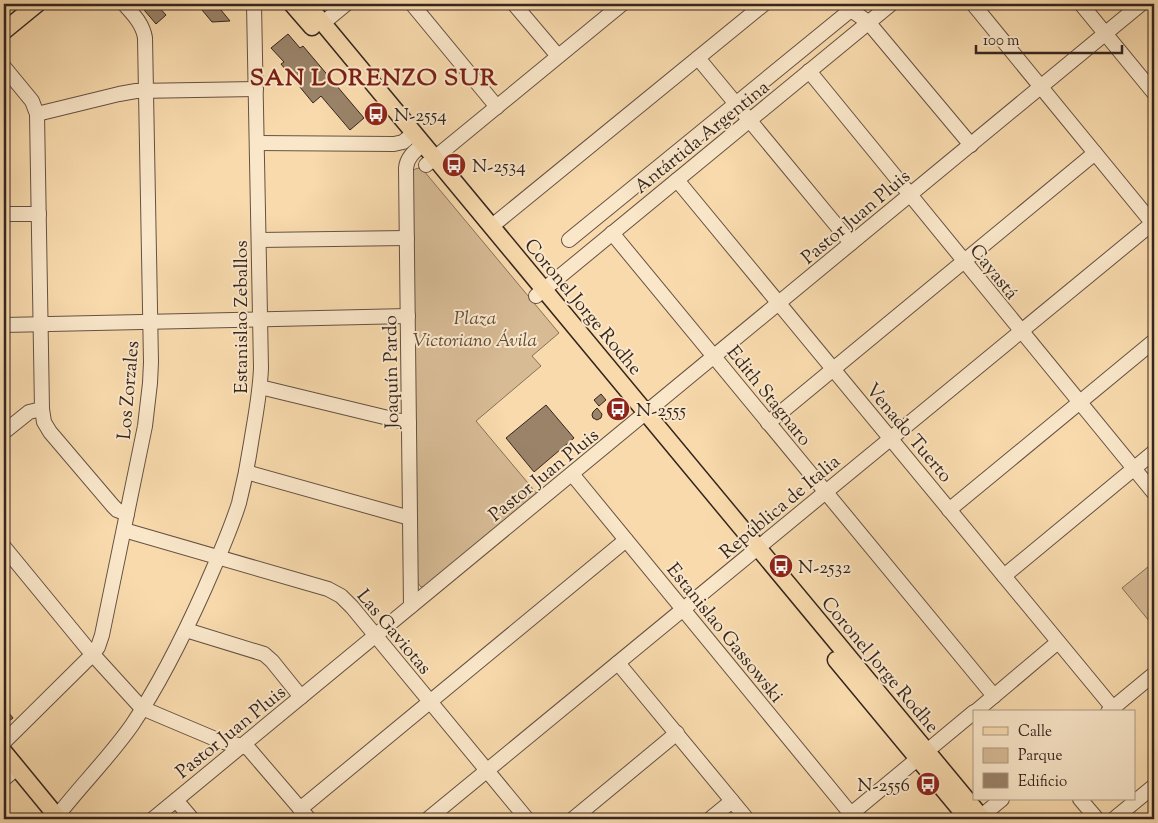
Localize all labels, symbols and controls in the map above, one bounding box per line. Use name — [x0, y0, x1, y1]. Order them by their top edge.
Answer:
scale bar — [976, 22, 1122, 54]
text: 100 m — [983, 31, 1020, 52]
district label: SAN LORENZO SUR — [250, 62, 498, 96]
street label: Antártida Argentina — [629, 75, 776, 201]
bus stop icon: N-2554 — [363, 101, 389, 127]
place label: N-2554 — [394, 103, 447, 130]
bus stop icon: N-2534 — [441, 152, 467, 178]
place label: N-2534 — [472, 154, 526, 181]
street label: Pastor Juan Pluis — [796, 164, 917, 272]
street label: Coronel Jorge Rodhe — [517, 233, 647, 382]
street label: Cayastá — [962, 239, 1024, 306]
street label: Estanislao Zeballos — [229, 240, 256, 394]
park label: Plaza Victoriano Ávila — [413, 306, 537, 355]
street label: Joaquín Pardo — [378, 315, 407, 430]
street label: Los Zorzales — [112, 340, 147, 441]
street label: Edith Stagnaro — [719, 341, 817, 452]
street label: Venado Tuerto — [858, 378, 958, 489]
bus stop icon: N-2555 — [605, 396, 631, 422]
place label: N-2555 — [636, 398, 686, 425]
street label: Pastor Juan Pluis — [484, 423, 605, 529]
street label: República de Italia — [715, 449, 847, 566]
bus stop icon: N-2532 — [768, 553, 794, 579]
place label: N-2532 — [798, 555, 851, 582]
street label: Estanislao Gassowski — [659, 558, 789, 709]
street label: Las Gaviotas — [349, 584, 437, 681]
street label: Coronel Jorge Rodhe — [814, 591, 944, 740]
street label: Pastor Juan Pluis — [171, 680, 292, 786]
legend — [973, 710, 1136, 800]
text: Calle — [1018, 722, 1052, 743]
text: Parque — [1018, 746, 1062, 767]
bus stop icon: N-2556 — [915, 771, 941, 797]
text: Edificio — [1018, 772, 1067, 793]
place label: N-2556 — [857, 773, 910, 800]

